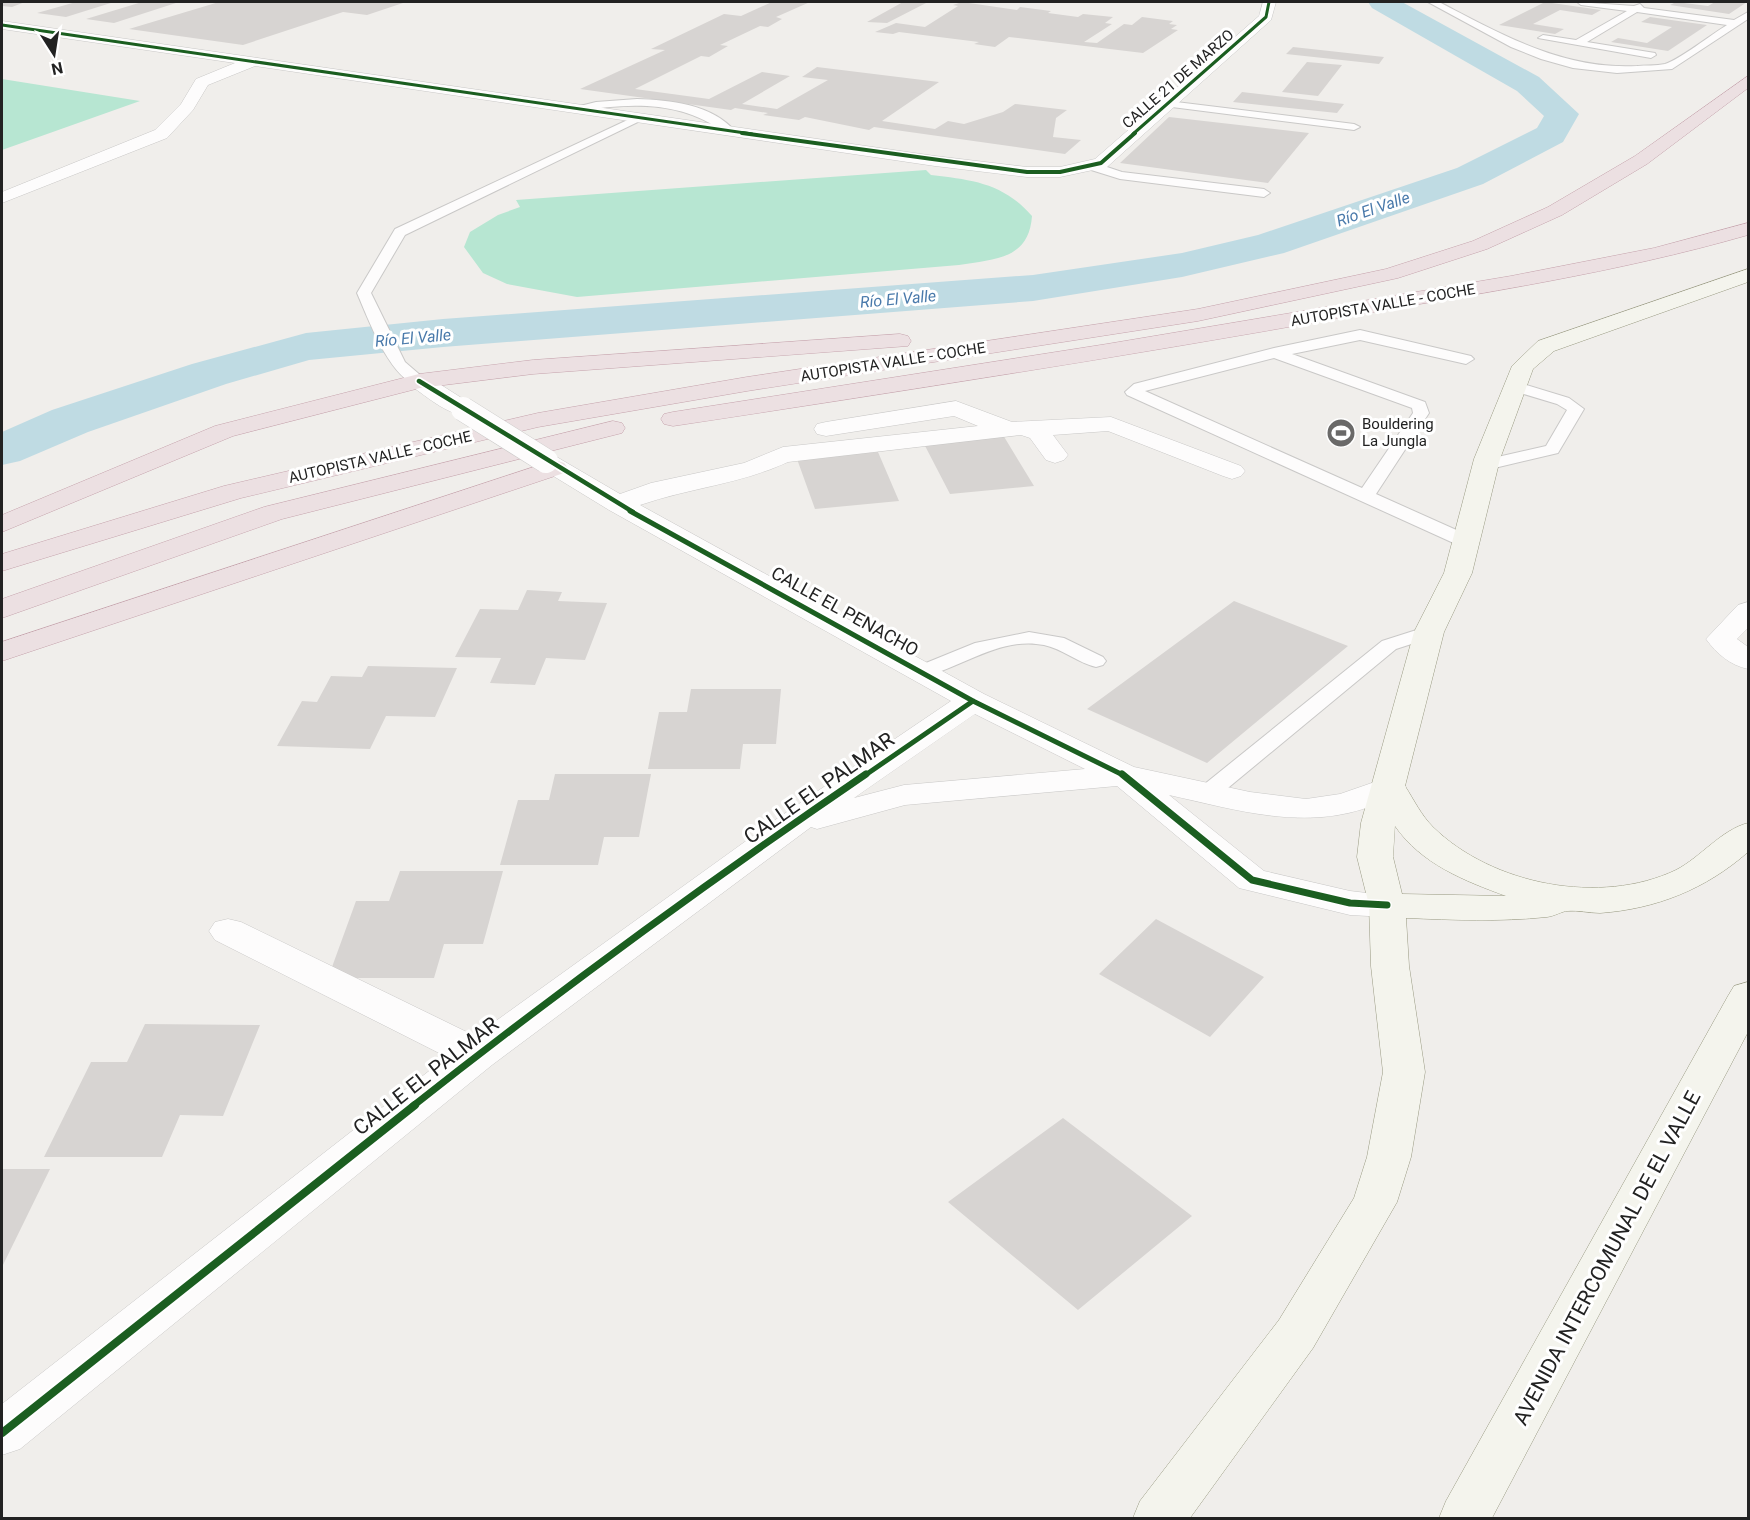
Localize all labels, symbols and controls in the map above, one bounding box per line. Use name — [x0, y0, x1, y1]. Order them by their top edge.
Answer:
north arrow — [24, 24, 84, 84]
street label: CALLE 21 DE MARZO — [1119, 26, 1237, 132]
text: N — [50, 58, 65, 79]
water label: Río El Valle — [1334, 188, 1412, 230]
street label: AUTOPISTA VALLE - COCHE — [1289, 280, 1477, 330]
water label: Río El Valle — [859, 286, 937, 312]
water label: Río El Valle — [374, 325, 452, 351]
street label: AUTOPISTA VALLE - COCHE — [799, 338, 987, 386]
place label: Bouldering La Jungla — [1362, 415, 1434, 450]
sports icon: Bouldering La Jungla — [1325, 417, 1357, 449]
street label: AUTOPISTA VALLE - COCHE — [287, 427, 474, 487]
street label: CALLE EL PENACHO — [768, 562, 922, 660]
street label: CALLE EL PALMAR — [739, 727, 899, 849]
street label: CALLE EL PALMAR — [349, 1012, 503, 1140]
street label: AVENIDA INTERCOMUNAL DE EL VALLE — [1508, 1087, 1706, 1429]

